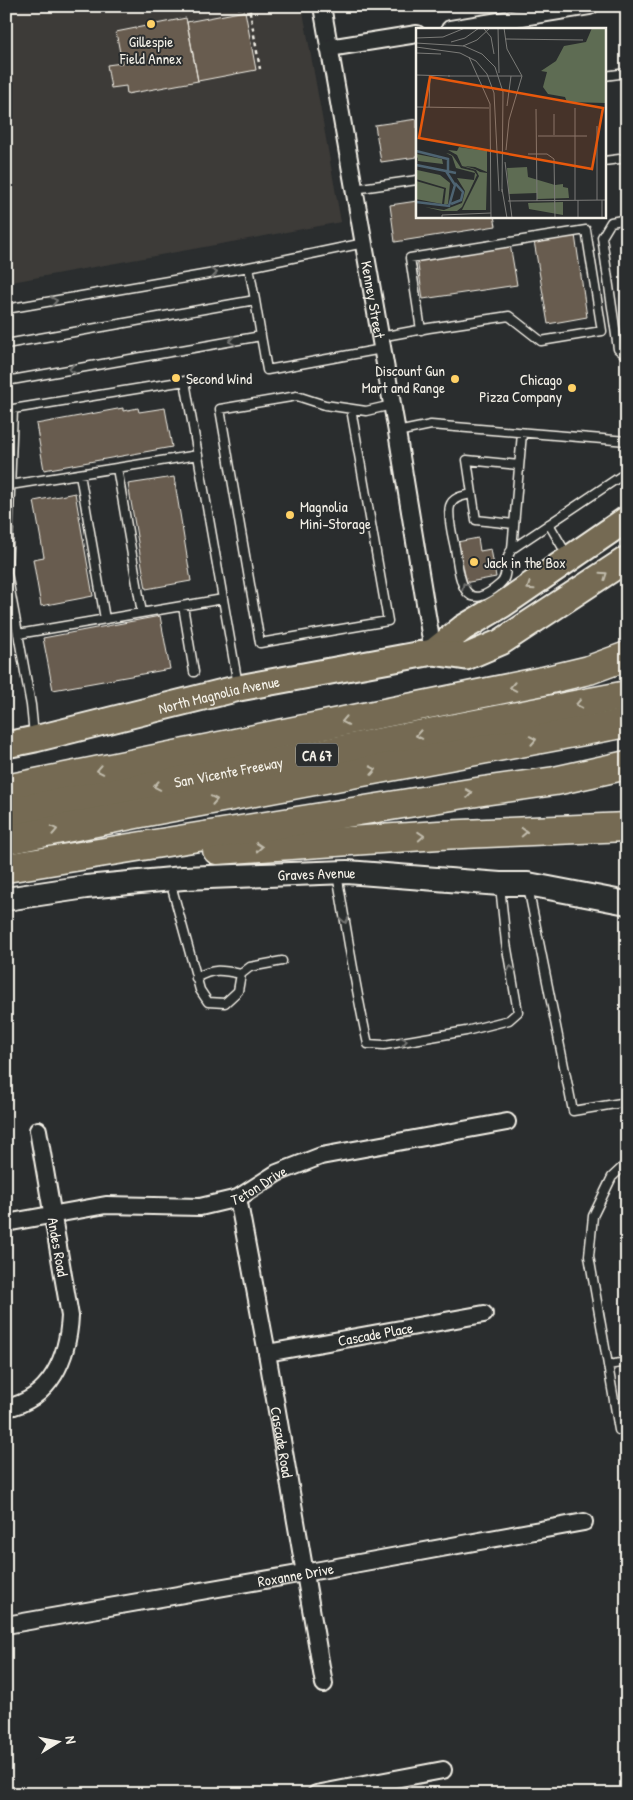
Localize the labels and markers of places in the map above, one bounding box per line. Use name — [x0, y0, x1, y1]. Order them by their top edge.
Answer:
marker: Gillespie Field Annex — [145, 18, 157, 30]
place label: Gillespie Field Annex — [119, 31, 182, 69]
place label: Discount Gun Mart and Range — [362, 360, 445, 398]
place label: Second Wind — [186, 368, 252, 389]
place label: Chicago Pizza Company — [479, 369, 562, 407]
marker: Second Wind — [170, 372, 182, 384]
marker: Discount Gun Mart and Range — [449, 373, 461, 385]
marker: Chicago Pizza Company — [566, 382, 578, 394]
place label: Magnolia Mini-Storage — [300, 496, 371, 534]
marker: Magnolia Mini-Storage — [284, 509, 296, 521]
place label: Jack in the Box — [484, 552, 566, 573]
marker: Jack in the Box — [468, 556, 480, 568]

